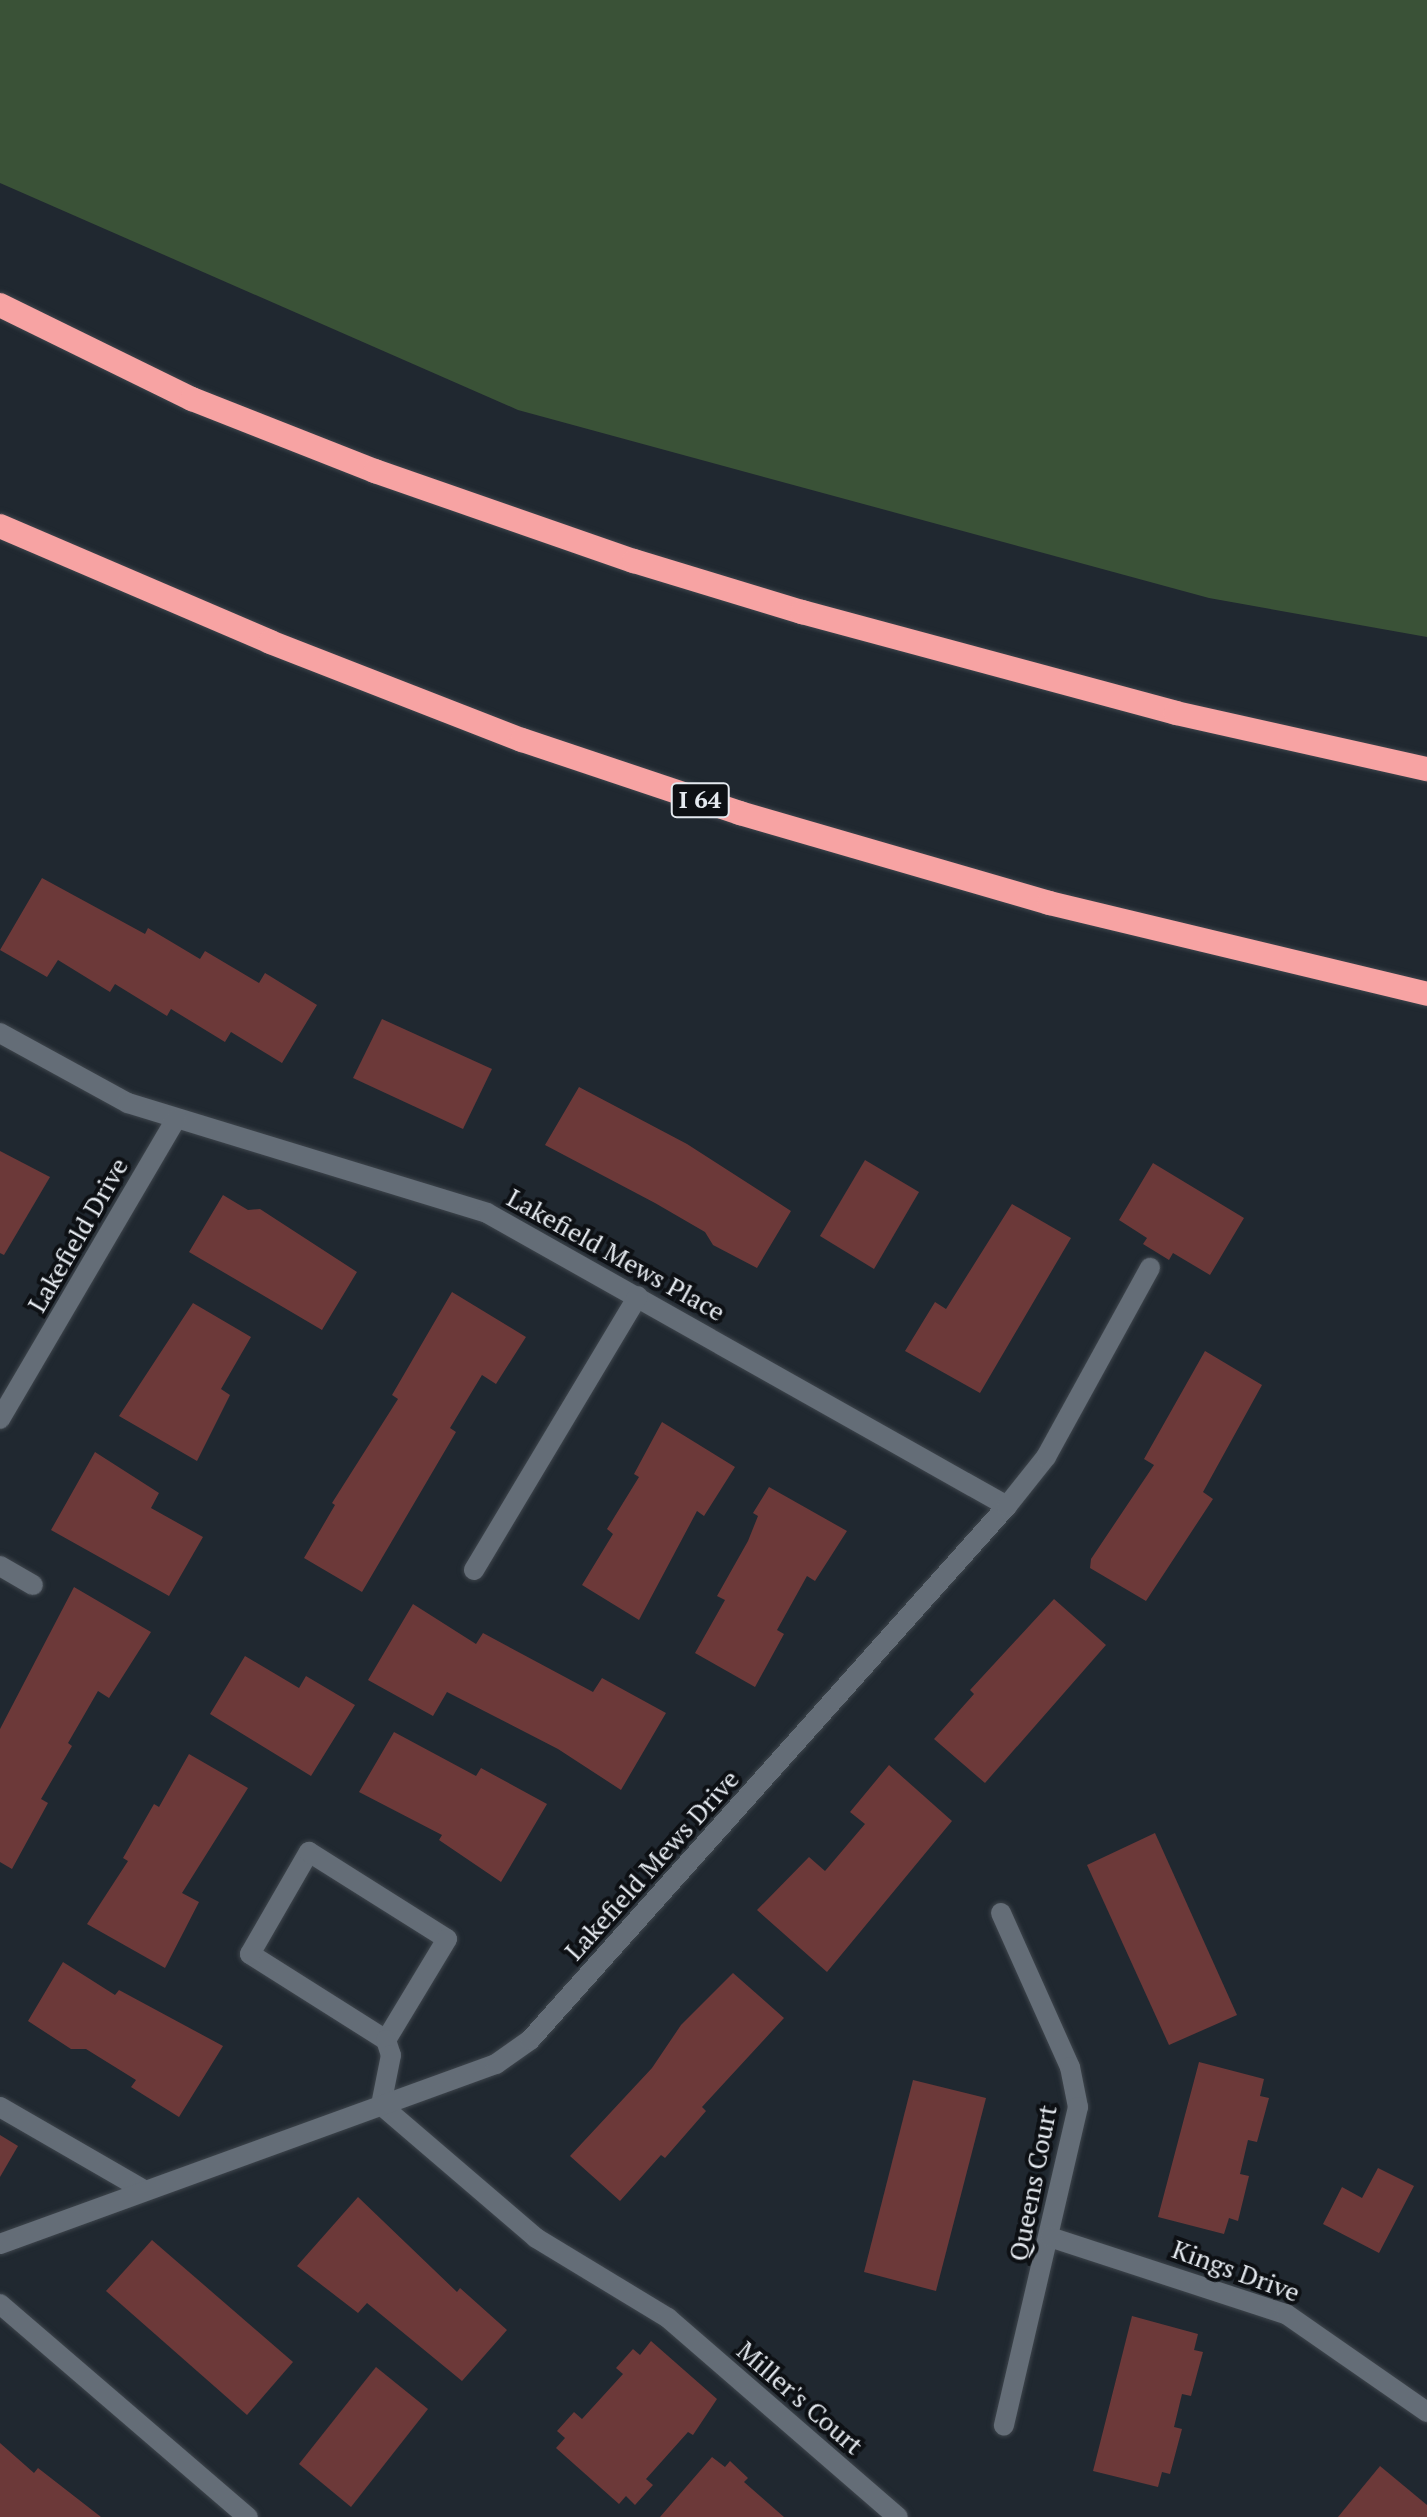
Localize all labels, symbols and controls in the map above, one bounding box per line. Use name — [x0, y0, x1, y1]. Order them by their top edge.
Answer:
road number: I 64 — [670, 780, 730, 820]
street label: Lakefield Drive — [21, 1152, 135, 1318]
street label: Lakefield Mews Place — [502, 1182, 730, 1328]
street label: Lakefield Mews Drive — [558, 1764, 746, 1966]
street label: Queens Court — [1003, 2102, 1063, 2264]
street label: Kings Drive — [1168, 2234, 1304, 2308]
street label: Miller's Court — [731, 2335, 869, 2461]

